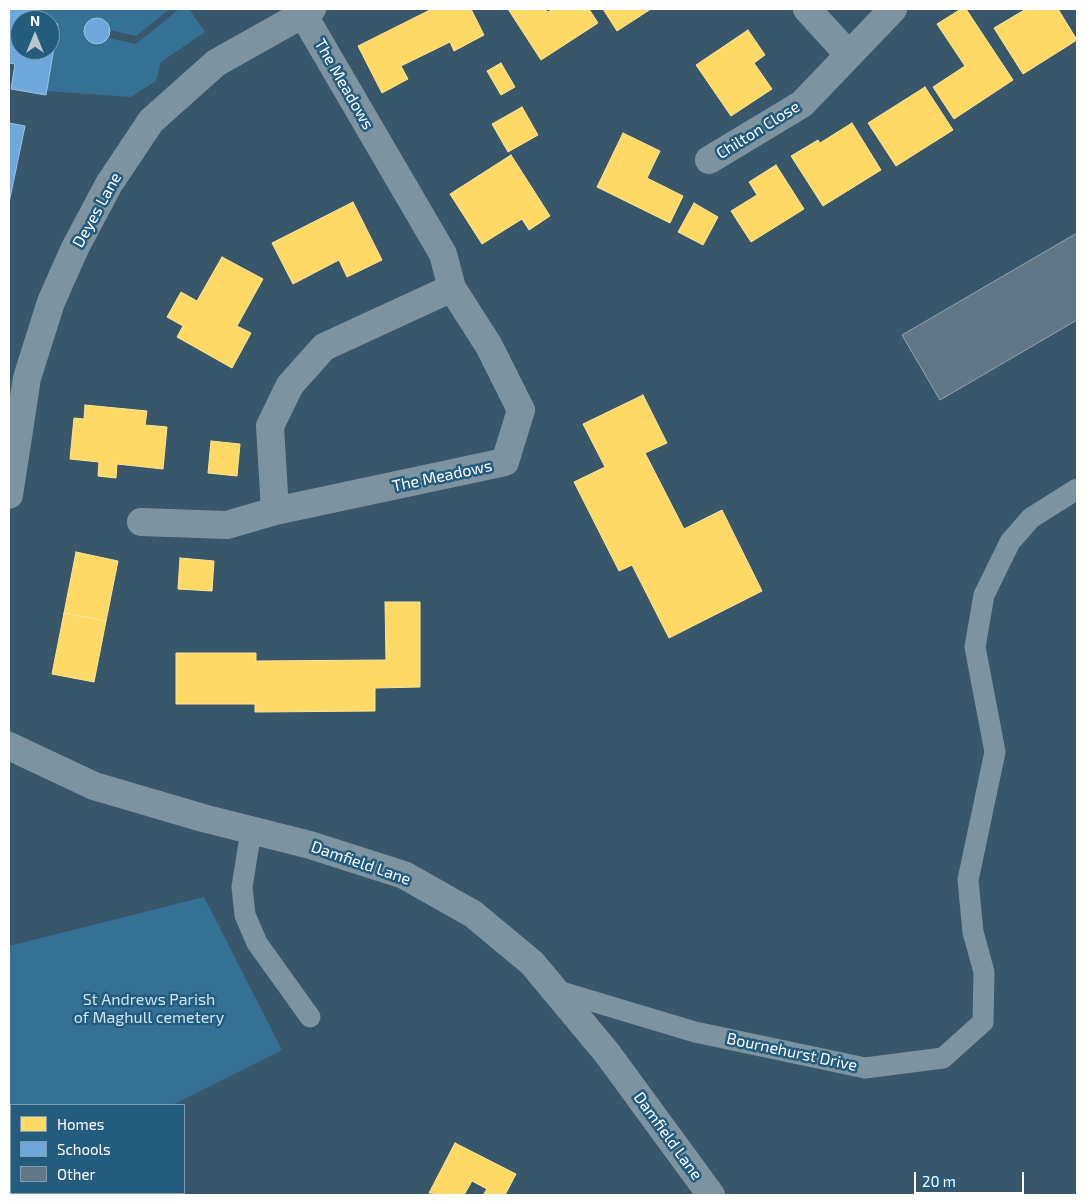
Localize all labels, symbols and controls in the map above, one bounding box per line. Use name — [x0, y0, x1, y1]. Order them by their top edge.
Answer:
north arrow — [10, 10, 60, 60]
text: N — [30, 12, 40, 29]
street label: The Meadows — [310, 35, 378, 133]
street label: Chilton Close — [713, 97, 803, 163]
street label: Deyes Lane — [69, 169, 125, 251]
street label: The Meadows — [390, 456, 494, 496]
street label: Damfield Lane — [309, 837, 413, 889]
park label: St Andrews Parish of Maghull cemetery — [74, 990, 224, 1028]
street label: Bournehurst Drive — [725, 1029, 859, 1075]
street label: Damfield Lane — [630, 1088, 706, 1184]
legend — [10, 1104, 185, 1194]
text: Homes — [57, 1115, 104, 1133]
text: Schools — [57, 1140, 111, 1158]
scale bar — [916, 1162, 1026, 1194]
text: Other — [57, 1165, 96, 1183]
text: 20 m — [922, 1172, 956, 1190]

